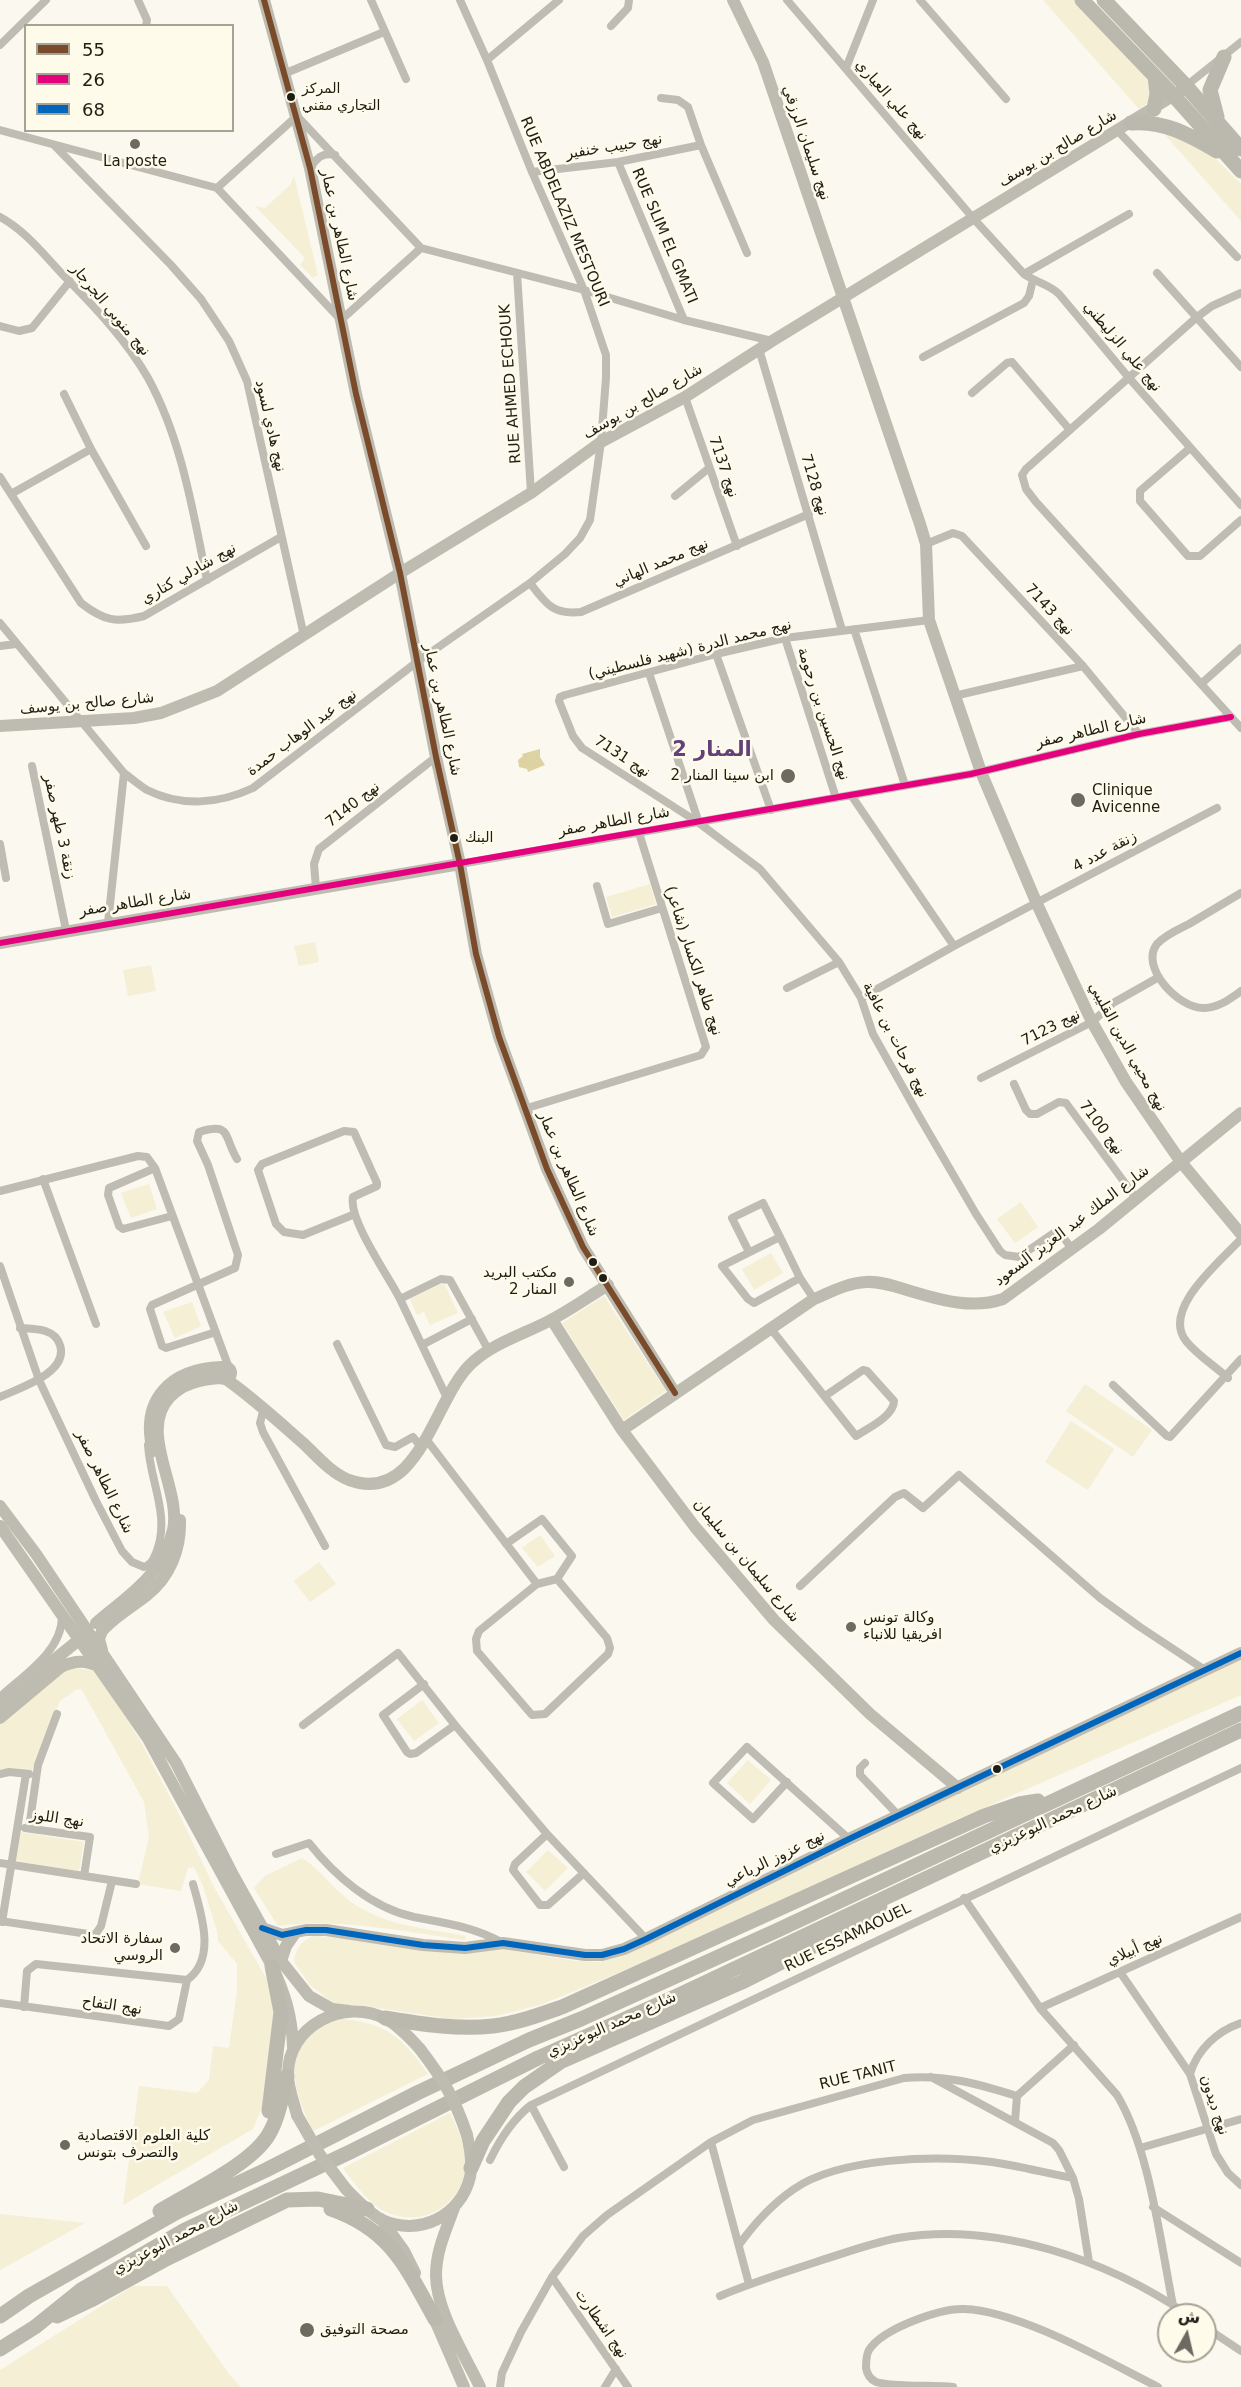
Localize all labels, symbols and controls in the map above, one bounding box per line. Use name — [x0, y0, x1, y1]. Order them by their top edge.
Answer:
legend — [24, 24, 234, 132]
text: 55 — [82, 39, 105, 60]
street label: نهج علي العياري — [851, 56, 931, 144]
text: 26 — [82, 69, 105, 90]
place label: المركز التجاري مقني — [302, 81, 380, 114]
street label: نهج سليمان الرزقي — [778, 83, 834, 203]
marker: المركز التجاري مقني — [285, 91, 297, 103]
text: 68 — [82, 99, 105, 120]
street label: شارع صالح بن يوسف — [996, 107, 1120, 191]
street label: RUE ABDELAZIZ MESTOURI — [516, 114, 612, 310]
street label: نهج حبيب خنفير — [564, 130, 664, 164]
marker: La poste — [128, 137, 142, 151]
place label: La poste — [103, 153, 167, 171]
street label: RUE SLIM EL GMATI — [627, 166, 701, 306]
street label: شارع الطاهر بن عمار — [316, 167, 362, 303]
street label: نهج منوبي الجرجار — [66, 260, 154, 360]
street label: نهج علي الزليطني — [1079, 298, 1165, 396]
street label: RUE AHMED ECHOUK — [496, 304, 526, 464]
street label: شارع صالح بن يوسف — [580, 361, 706, 443]
street label: نهج هادي لسود — [251, 378, 289, 474]
street label: نهج 7137 — [704, 434, 742, 500]
street label: نهج 7128 — [796, 452, 832, 518]
street label: نهج محمد الهاني — [611, 535, 711, 591]
street label: نهج شادلي كتاري — [138, 540, 240, 608]
street label: نهج 7143 — [1021, 581, 1077, 639]
street label: نهج محمد الدرة (شهيد فلسطيني) — [587, 616, 793, 684]
street label: شارع الطاهر بن عمار — [419, 642, 465, 778]
street label: نهج الحسين بن رحومة — [793, 645, 853, 783]
street label: نهج عبد الوهاب حمدة — [243, 686, 361, 780]
street label: شارع صالح بن يوسف — [19, 689, 155, 719]
street label: شارع الطاهر صفر — [1034, 709, 1148, 753]
street label: نهج 7131 — [590, 732, 654, 782]
district label: المنار 2 — [672, 738, 752, 764]
place label: ابن سينا المنار 2 — [670, 767, 774, 785]
marker: ابن سينا المنار 2 — [779, 767, 797, 785]
street label: زنقة 3 طهر صفر — [39, 773, 79, 881]
street label: نهج 7140 — [322, 778, 384, 832]
place label: Clinique Avicenne — [1092, 782, 1160, 817]
marker: Clinique Avicenne — [1069, 791, 1087, 809]
street label: شارع الطاهر صفر — [557, 803, 671, 841]
street label: زنقة عدد 4 — [1070, 828, 1140, 876]
place label: البنك — [465, 830, 493, 846]
marker: البنك — [448, 832, 460, 844]
street label: نهج طاهر الكسار (شاعر) — [660, 884, 726, 1038]
street label: شارع الطاهر صفر — [78, 885, 192, 921]
street label: نهج فرحات بن عافية — [858, 979, 932, 1101]
street label: نهج محيي الدين القليبي — [1084, 979, 1170, 1115]
street label: نهج 7123 — [1019, 1006, 1083, 1050]
street label: نهج 7100 — [1075, 1097, 1127, 1159]
street label: شارع الطاهر بن عمار — [533, 1109, 603, 1239]
street label: شارع الملك عبد العزيز آلسعود — [991, 1162, 1153, 1290]
unlabelled marker — [587, 1256, 599, 1268]
place label: مكتب البريد المنار 2 — [483, 1264, 557, 1299]
unlabelled marker — [597, 1272, 609, 1284]
marker: مكتب البريد المنار 2 — [562, 1275, 576, 1289]
street label: شارع الطاهر صفر — [71, 1427, 137, 1537]
street label: شارع سليمان بن سليمان — [689, 1496, 803, 1626]
place label: وكالة تونس افريقيا للانباء — [863, 1609, 942, 1644]
marker: وكالة تونس افريقيا للانباء — [844, 1620, 858, 1634]
unlabelled marker — [991, 1763, 1003, 1775]
street label: شارع محمد البوعزيزي — [986, 1782, 1120, 1858]
street label: نهج اللوز — [29, 1806, 85, 1832]
street label: نهج عزوز الرباعي — [722, 1827, 828, 1891]
street label: RUE ESSAMAOUEL — [782, 1900, 914, 1976]
place label: سفارة الاتحاد الروسي — [81, 1930, 163, 1965]
street label: نهج أبيلاي — [1104, 1930, 1166, 1970]
marker: سفارة الاتحاد الروسي — [168, 1941, 182, 1955]
street label: شارع محمد البوعزيزي — [545, 1988, 679, 2062]
street label: نهج التفاح — [81, 1993, 143, 2019]
street label: RUE TANIT — [818, 2058, 898, 2094]
street label: نهج ديدون — [1196, 2072, 1232, 2138]
place label: كلية العلوم الاقتصادية والتصرف بتونس — [77, 2127, 210, 2162]
marker: كلية العلوم الاقتصادية والتصرف بتونس — [58, 2138, 72, 2152]
street label: شارع محمد البوعزيزي — [110, 2197, 242, 2279]
street label: نهج اشطارت — [571, 2286, 631, 2362]
north arrow — [1157, 2303, 1217, 2363]
text: ش — [1177, 2306, 1202, 2328]
marker: مصحة التوفيق — [298, 2321, 316, 2339]
place label: مصحة التوفيق — [320, 2321, 409, 2339]

